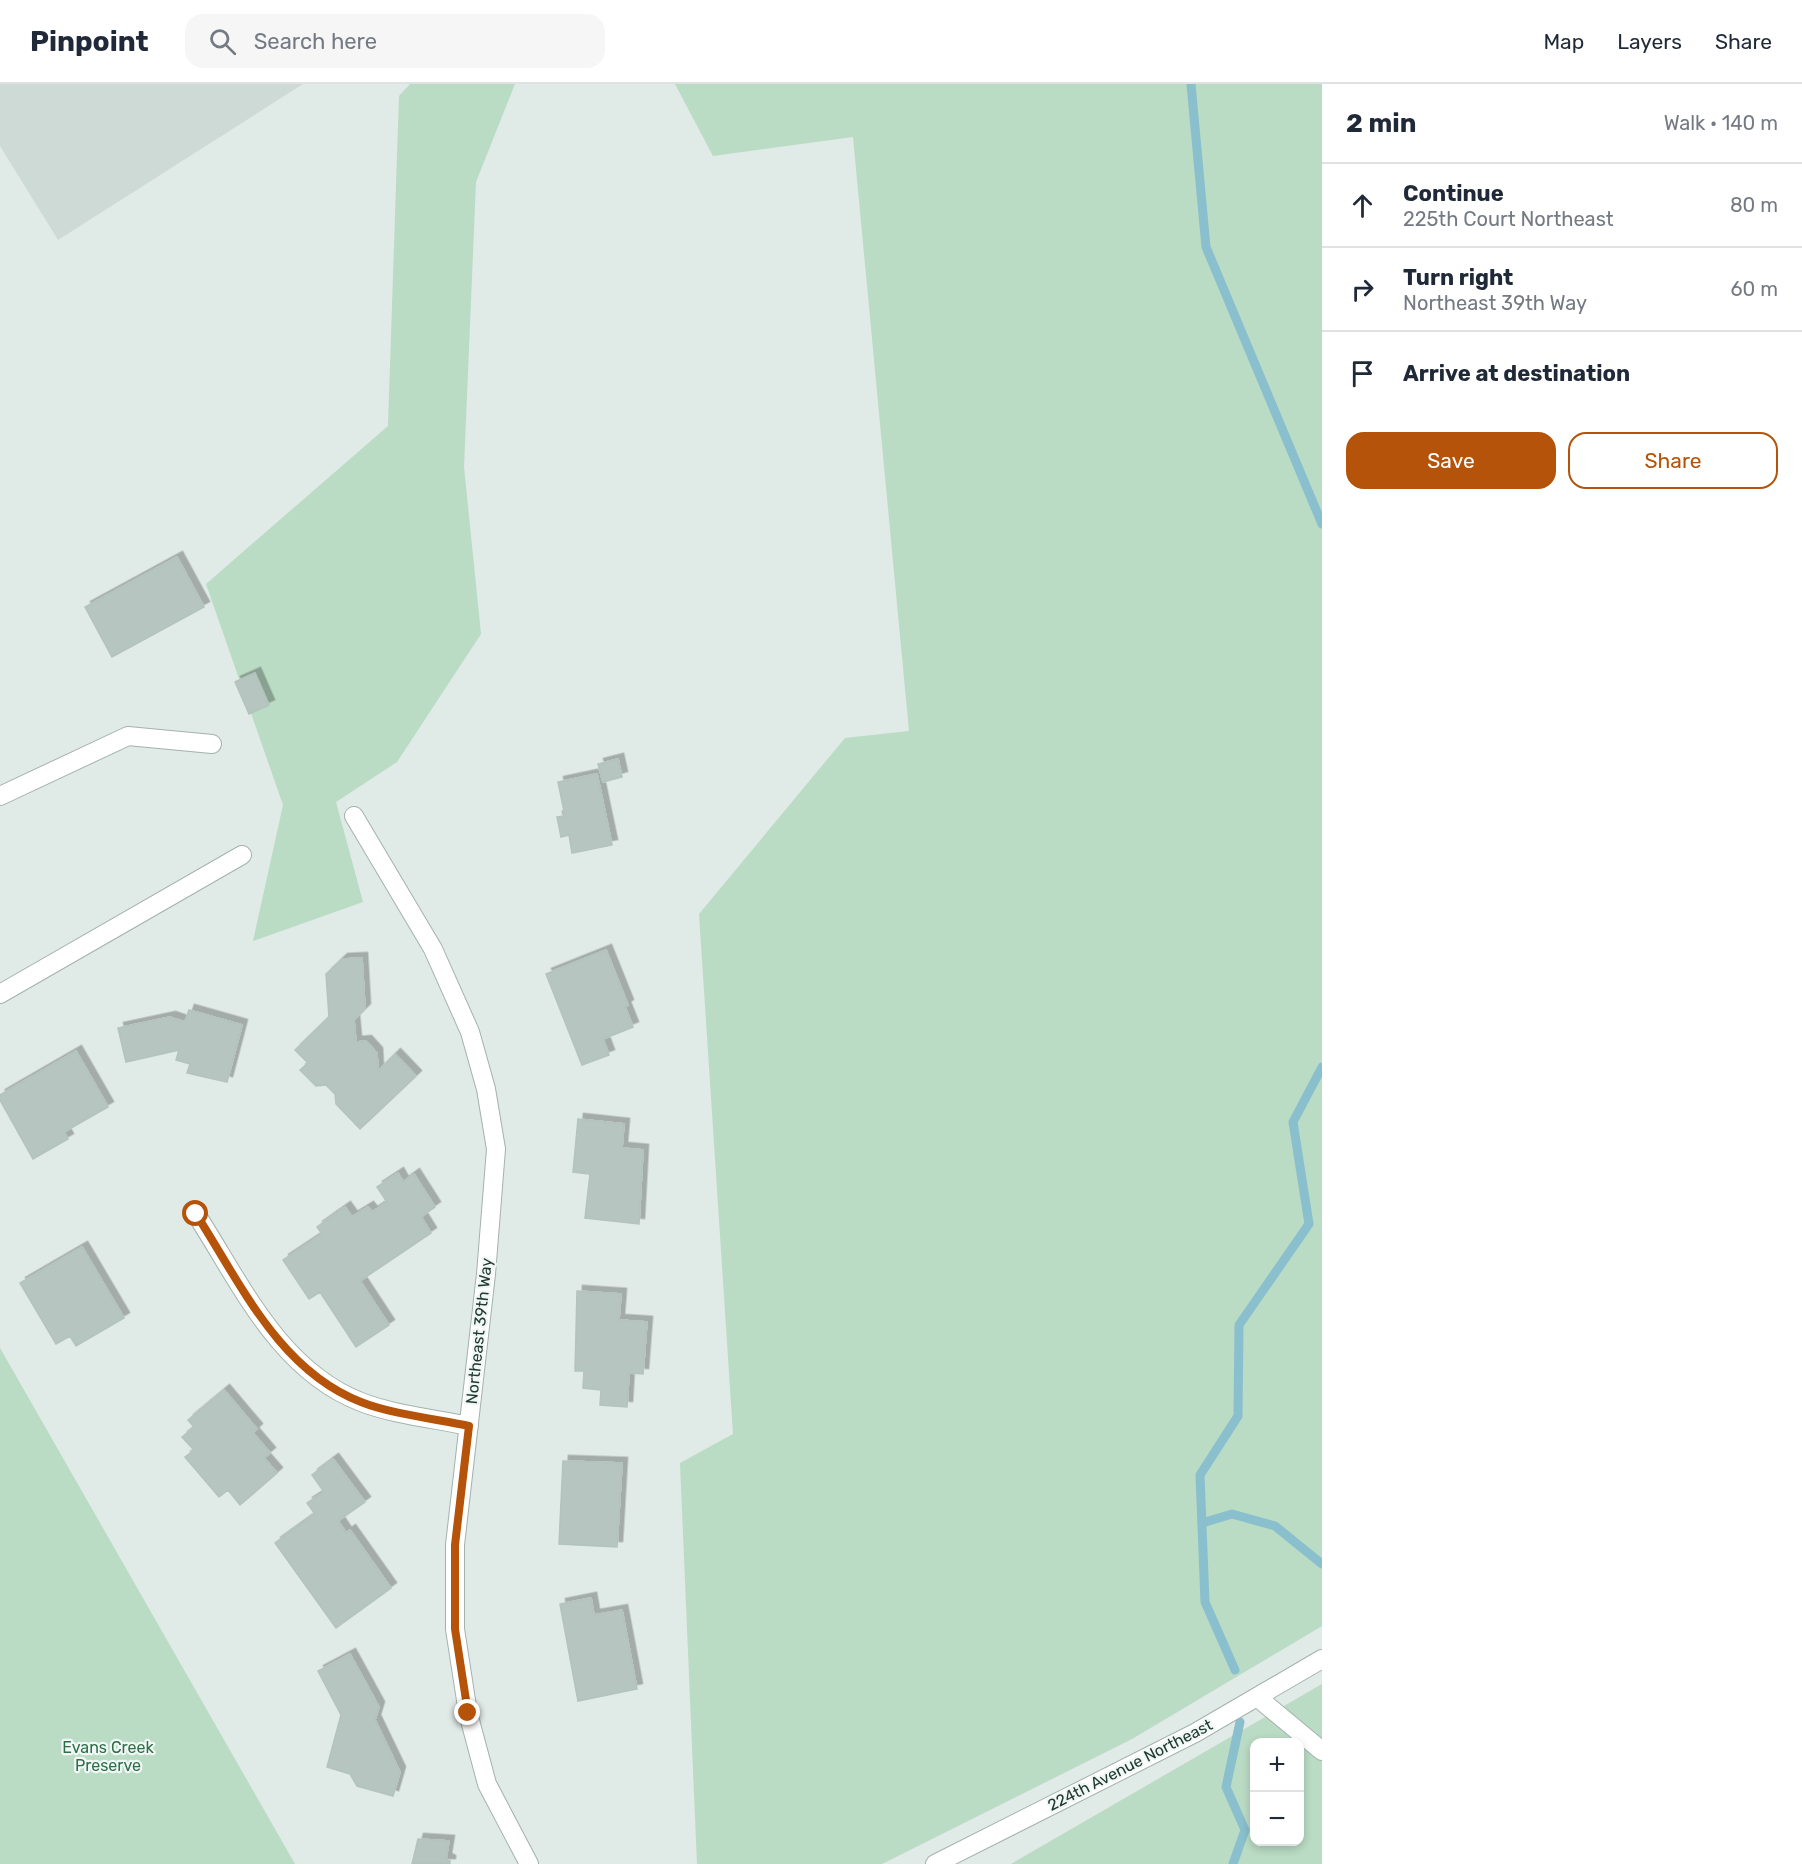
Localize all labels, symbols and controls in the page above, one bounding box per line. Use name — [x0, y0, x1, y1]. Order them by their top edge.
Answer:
search box — [185, 14, 605, 68]
text: Pinpoint — [30, 25, 149, 58]
icon: search — [206, 25, 239, 58]
text: Search here — [254, 28, 377, 55]
text: Map — [1543, 29, 1584, 54]
text: Layers — [1617, 29, 1682, 54]
text: Share — [1715, 29, 1772, 54]
text: 2 min — [1346, 108, 1416, 139]
text: Walk · 140 m — [1664, 111, 1778, 135]
text: Continue — [1403, 180, 1504, 207]
icon: ahead — [1346, 189, 1379, 222]
text: 80 m — [1730, 193, 1778, 217]
text: 225th Court Northeast — [1403, 207, 1614, 231]
text: Turn right — [1403, 264, 1513, 291]
icon: right — [1346, 273, 1379, 306]
text: 60 m — [1731, 277, 1778, 301]
text: Northeast 39th Way — [1403, 291, 1587, 315]
icon: arrive — [1346, 357, 1379, 390]
text: Arrive at destination — [1403, 360, 1630, 387]
button: Save — [1346, 432, 1556, 489]
button: Share — [1568, 432, 1778, 489]
route start — [182, 1200, 208, 1226]
street label: Northeast 39th Way — [462, 1257, 496, 1405]
route end — [454, 1699, 480, 1725]
street label: 224th Avenue Northeast — [1044, 1715, 1216, 1815]
park label: Evans Creek Preserve — [62, 1738, 154, 1775]
map controls — [1250, 1738, 1304, 1846]
button: + — [1250, 1738, 1304, 1792]
button: − — [1250, 1792, 1304, 1846]

